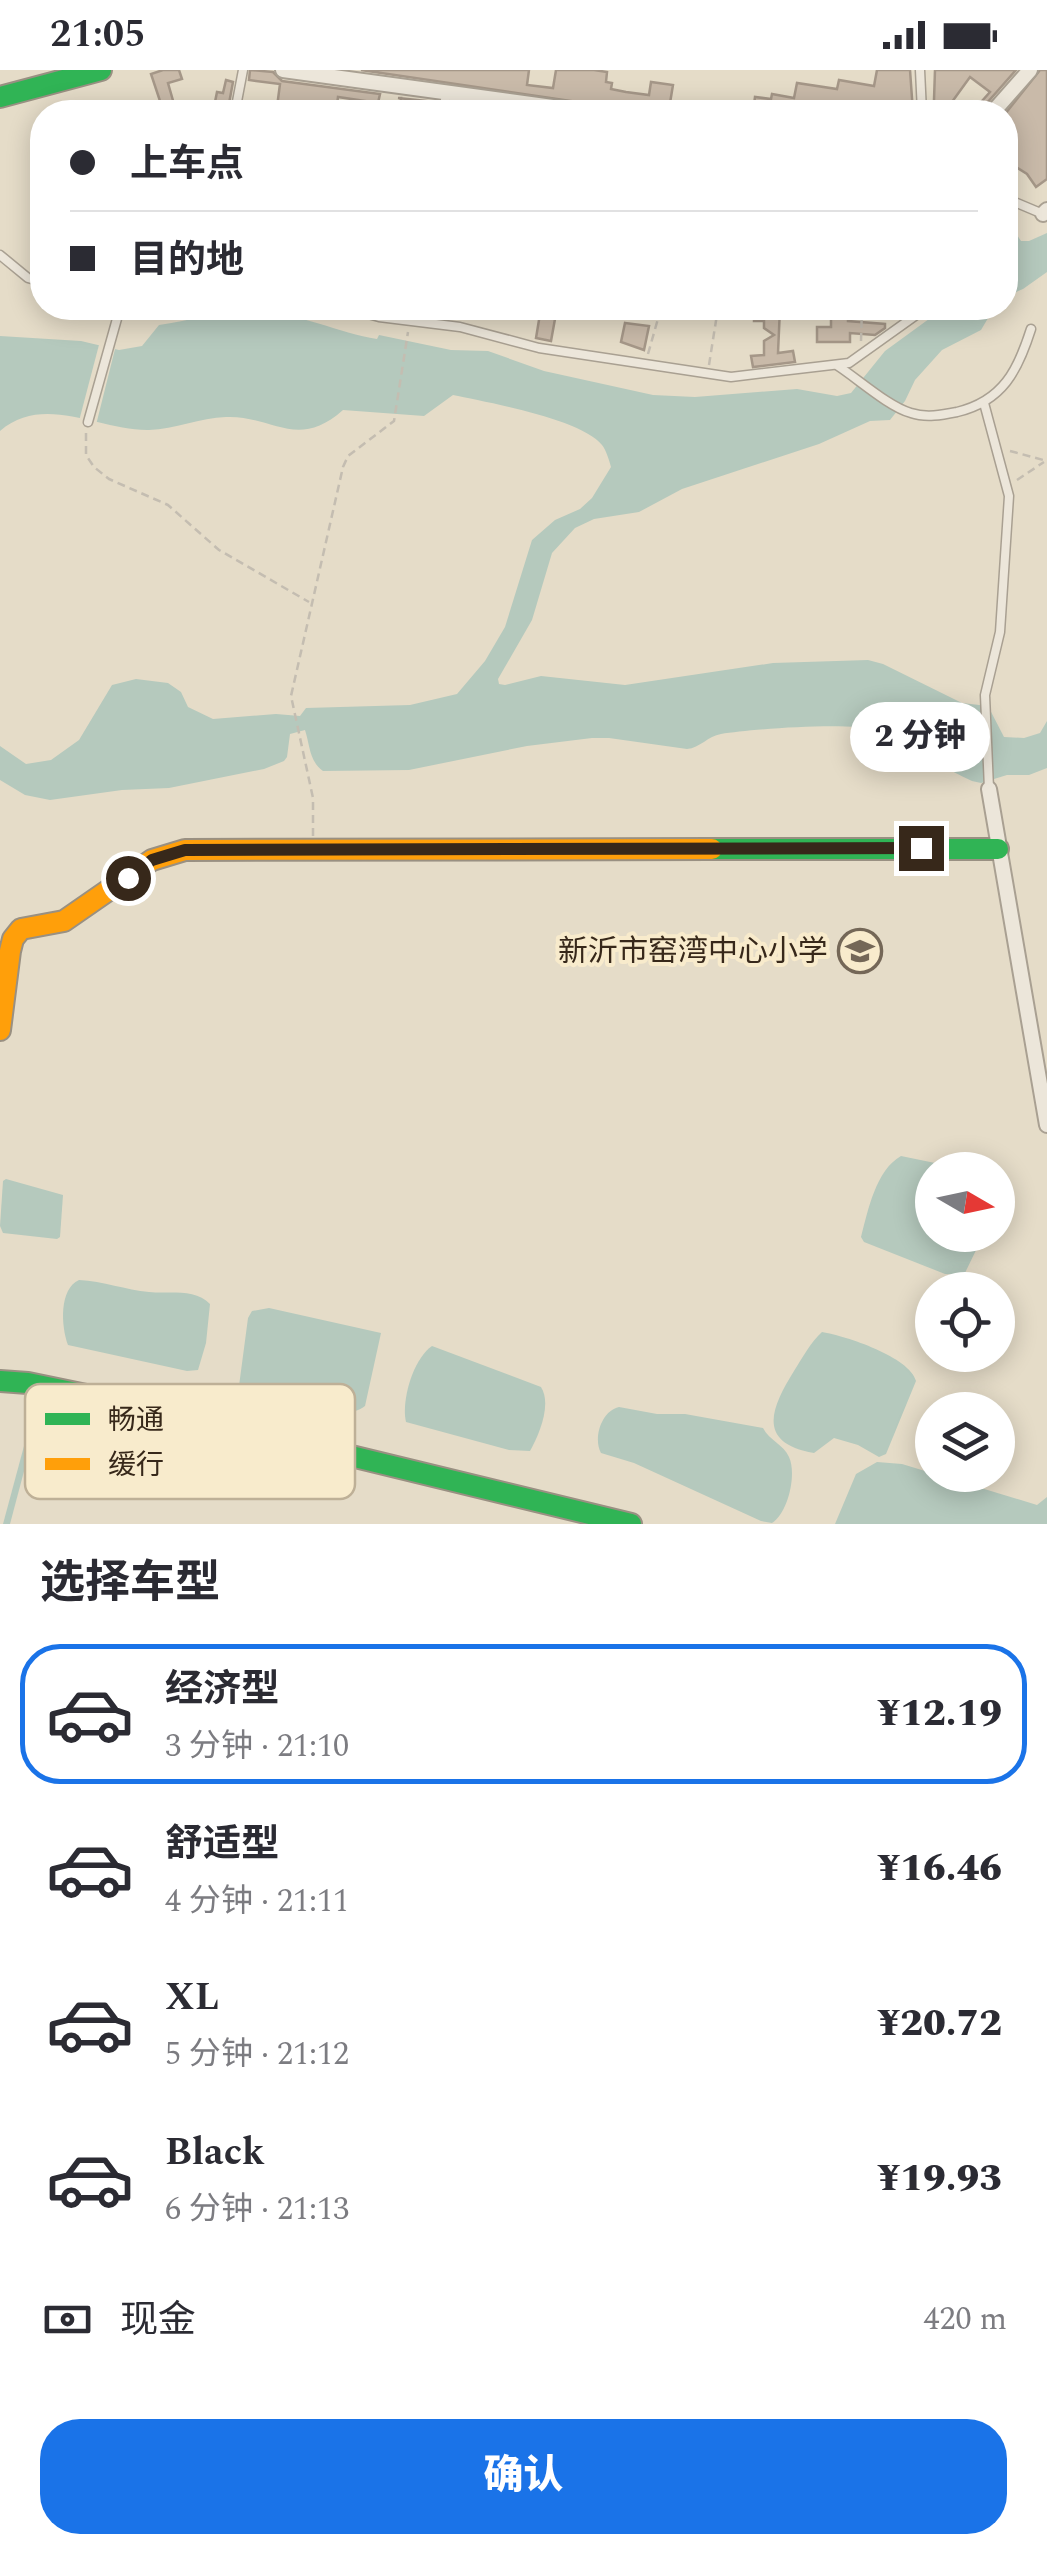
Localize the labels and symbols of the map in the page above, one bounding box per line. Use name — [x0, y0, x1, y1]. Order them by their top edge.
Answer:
callout: 2 分钟 — [851, 703, 991, 773]
route end — [899, 826, 944, 871]
route start — [106, 856, 151, 901]
school or university icon: 新沂市窑湾中心小学 — [837, 928, 883, 974]
place label: 新沂市窑湾中心小学 — [558, 929, 828, 975]
north arrow — [915, 1152, 1015, 1252]
legend — [25, 1384, 355, 1499]
text: 畅通 — [108, 1399, 164, 1442]
text: 缓行 — [108, 1444, 164, 1487]

